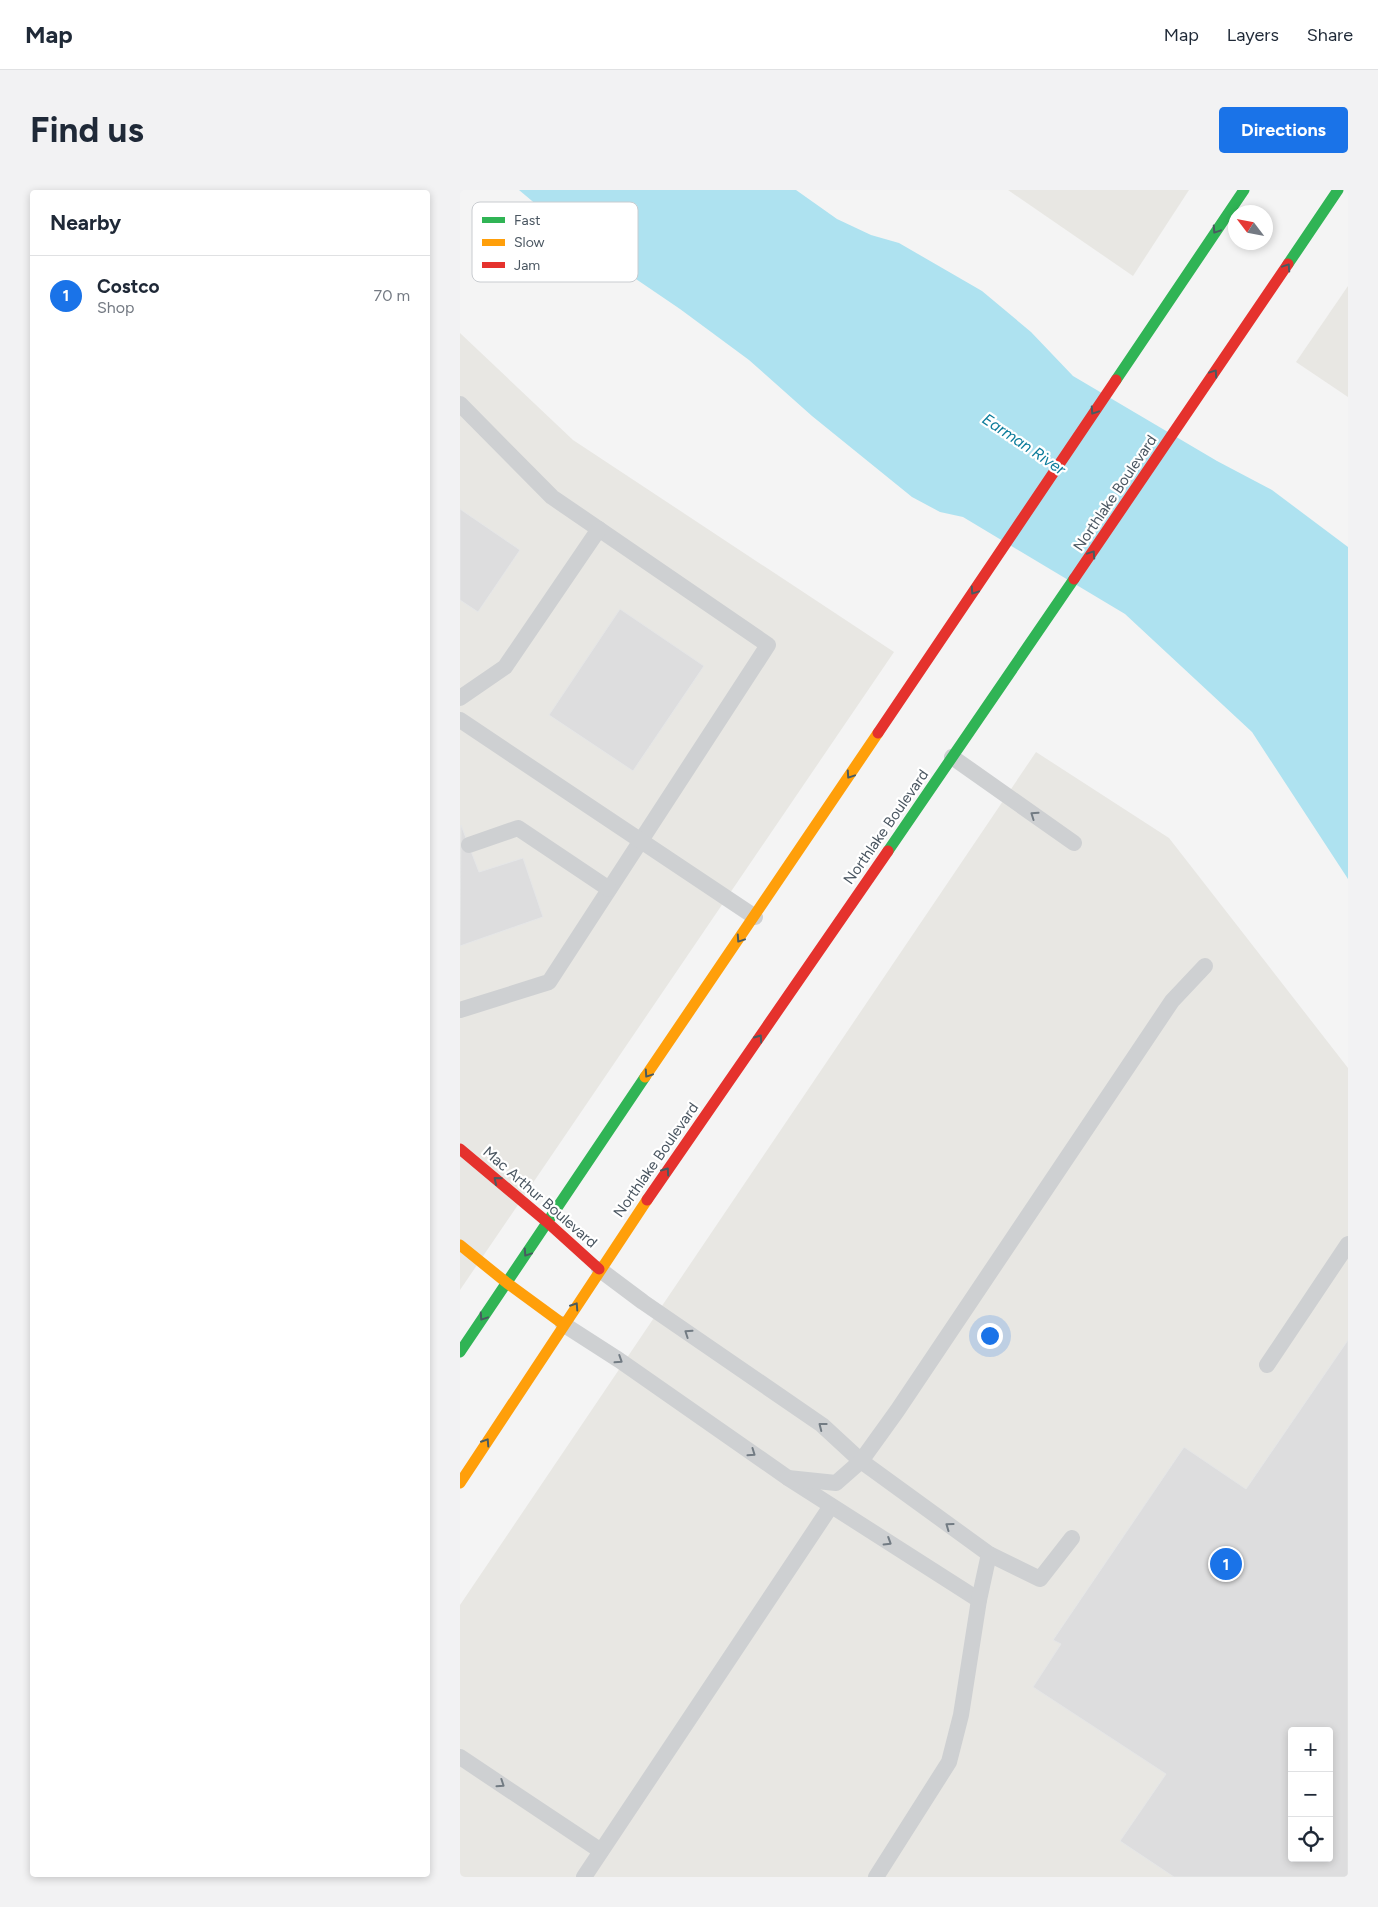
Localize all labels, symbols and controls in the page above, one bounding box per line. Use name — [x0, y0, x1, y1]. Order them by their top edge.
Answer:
text: Map — [25, 20, 73, 49]
text: Map — [1164, 24, 1199, 46]
text: Layers — [1227, 24, 1279, 46]
text: Share — [1307, 24, 1353, 46]
button: Directions — [1219, 107, 1348, 153]
text: Find us — [30, 109, 144, 151]
legend — [472, 202, 638, 282]
north arrow — [1228, 205, 1273, 250]
text: Nearby — [50, 210, 121, 235]
text: Fast — [514, 212, 540, 229]
one-way arrow — [1213, 225, 1223, 234]
text: Slow — [514, 234, 545, 251]
text: Jam — [514, 257, 540, 274]
one-way arrow — [1280, 263, 1290, 272]
text: Costco — [97, 275, 160, 298]
text: 1 — [63, 286, 69, 305]
text: 70 m — [374, 286, 410, 305]
text: Shop — [97, 298, 135, 317]
one-way arrow — [1208, 370, 1217, 379]
one-way arrow — [1091, 406, 1101, 415]
water label: Earman River — [979, 409, 1070, 479]
street label: Northlake Boulevard — [1070, 432, 1160, 554]
one-way arrow — [1086, 550, 1095, 560]
one-way arrow — [971, 586, 981, 595]
street label: Northlake Boulevard — [840, 766, 932, 888]
one-way arrow — [847, 770, 856, 779]
one-way arrow — [1030, 812, 1040, 821]
one-way arrow — [737, 933, 746, 943]
one-way arrow — [753, 1034, 762, 1043]
one-way arrow — [645, 1068, 654, 1077]
street label: Northlake Boulevard — [610, 1099, 702, 1221]
street label: Mac Arthur Boulevard — [479, 1143, 601, 1251]
one-way arrow — [660, 1167, 669, 1177]
one-way arrow — [493, 1176, 502, 1185]
one-way arrow — [524, 1247, 533, 1256]
one-way arrow — [569, 1302, 578, 1311]
one-way arrow — [480, 1312, 489, 1321]
your location — [977, 1323, 1003, 1349]
one-way arrow — [684, 1330, 694, 1339]
one-way arrow — [613, 1354, 622, 1363]
one-way arrow — [818, 1422, 827, 1431]
one-way arrow — [480, 1438, 490, 1447]
one-way arrow — [746, 1447, 756, 1456]
one-way arrow — [946, 1523, 955, 1531]
one-way arrow — [882, 1536, 891, 1546]
pin: 1 — [1210, 1545, 1242, 1583]
map controls — [1288, 1727, 1333, 1862]
button: + — [1288, 1727, 1333, 1772]
button: − — [1288, 1772, 1333, 1817]
one-way arrow — [495, 1778, 504, 1787]
button: locate — [1288, 1817, 1333, 1862]

